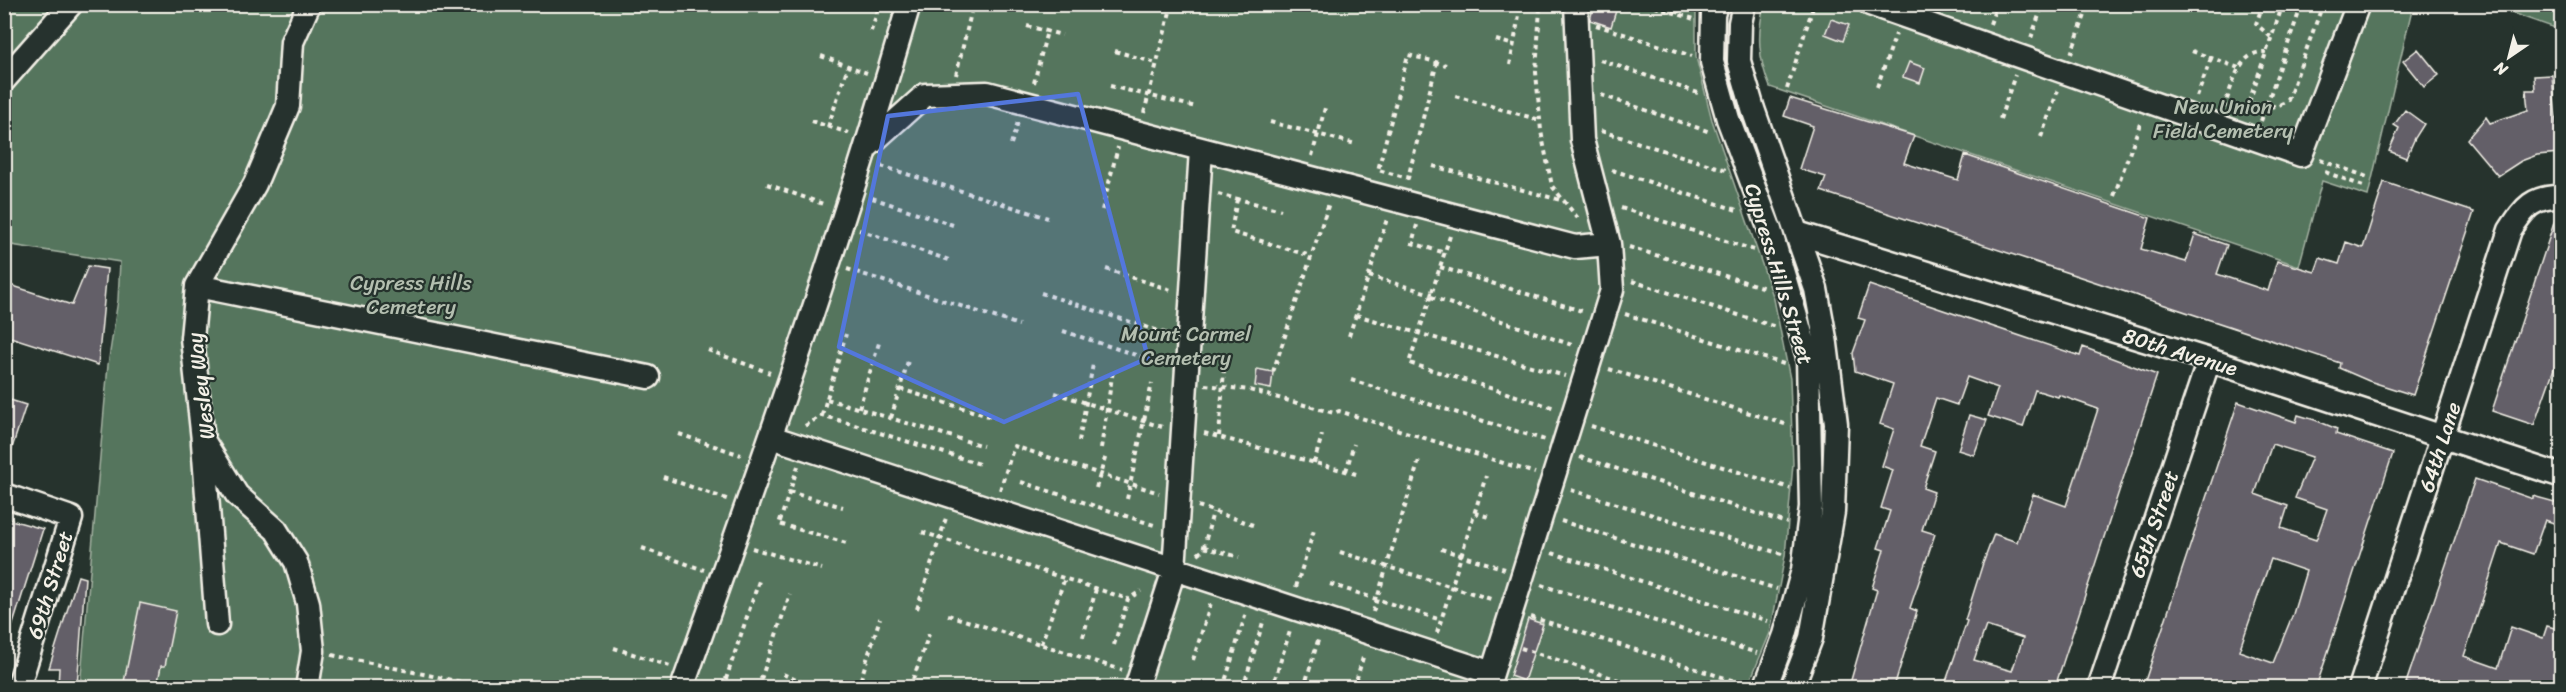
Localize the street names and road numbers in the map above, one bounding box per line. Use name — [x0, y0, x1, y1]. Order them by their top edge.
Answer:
street label: Cypress Hills Street — [1733, 179, 1825, 369]
street label: 80th Avenue — [2118, 316, 2242, 388]
street label: Wesley Way — [176, 330, 226, 442]
street label: 64th Lane — [2408, 397, 2473, 497]
street label: 65th Street — [2118, 465, 2190, 583]
street label: 69th Street — [16, 526, 84, 644]

